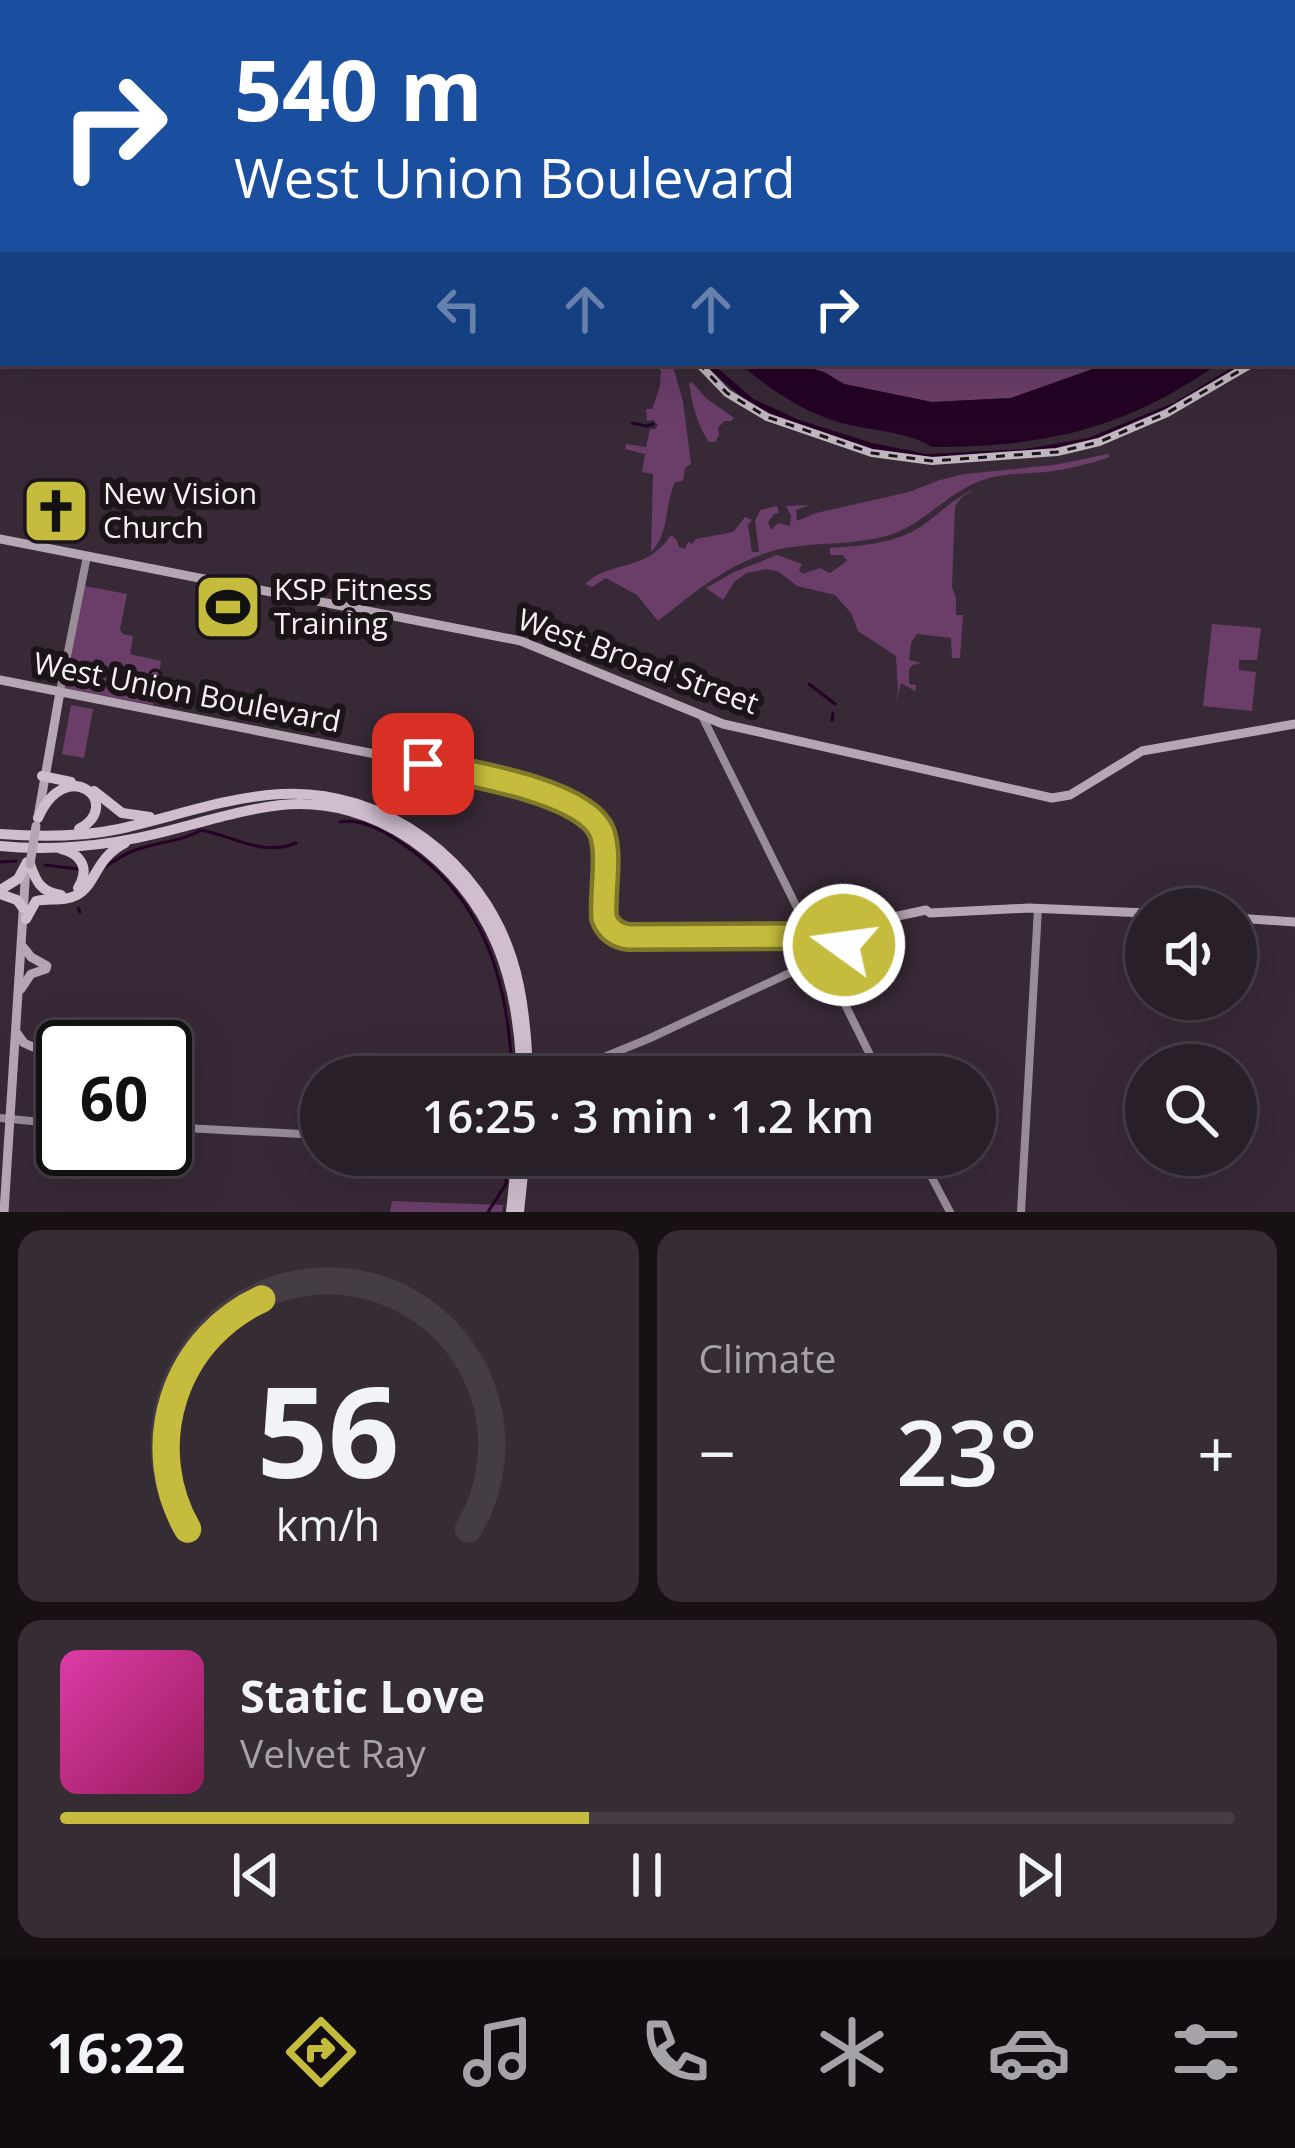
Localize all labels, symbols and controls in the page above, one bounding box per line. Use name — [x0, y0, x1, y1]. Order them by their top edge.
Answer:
text: 540 m — [234, 31, 482, 146]
icon: right — [36, 48, 192, 204]
text: West Union Boulevard — [234, 140, 795, 214]
icon: left — [426, 276, 492, 342]
icon: ahead — [552, 276, 618, 342]
icon: ahead — [678, 276, 744, 342]
icon: right — [804, 276, 870, 342]
place label: New Vision Church — [103, 472, 257, 547]
church icon: New Vision Church — [21, 476, 91, 546]
place label: KSP Fitness Training — [274, 568, 432, 643]
sports icon: KSP Fitness Training — [193, 572, 263, 642]
street label: West Broad Street — [512, 598, 765, 723]
street label: West Union Boulevard — [30, 642, 344, 741]
pin — [372, 713, 474, 815]
icon: arrive — [390, 731, 456, 797]
position arrow — [781, 882, 907, 1008]
map controls — [1125, 888, 1257, 1176]
button: sound — [1125, 888, 1257, 1020]
speed limit sign: 60 — [36, 1020, 192, 1176]
button: search — [1125, 1044, 1257, 1176]
text: 16:25 · 3 min · 1.2 km — [422, 1085, 874, 1146]
text: Climate — [699, 1331, 836, 1384]
text: 56 — [257, 1345, 400, 1515]
text: 23° — [896, 1390, 1037, 1512]
text: − — [699, 1407, 736, 1497]
text: + — [1197, 1407, 1235, 1497]
text: km/h — [276, 1495, 380, 1554]
text: Static Love — [240, 1665, 485, 1726]
text: Velvet Ray — [240, 1726, 426, 1779]
icon: previous — [223, 1842, 289, 1908]
icon: pause — [614, 1842, 680, 1908]
icon: next — [1006, 1842, 1072, 1908]
icon: directions — [279, 2010, 363, 2094]
icon: music — [456, 2010, 540, 2094]
icon: phone — [633, 2010, 717, 2094]
icon: climate — [810, 2010, 894, 2094]
icon: car — [987, 2010, 1071, 2094]
icon: filters — [1164, 2010, 1248, 2094]
text: 16:22 — [47, 2015, 185, 2089]

